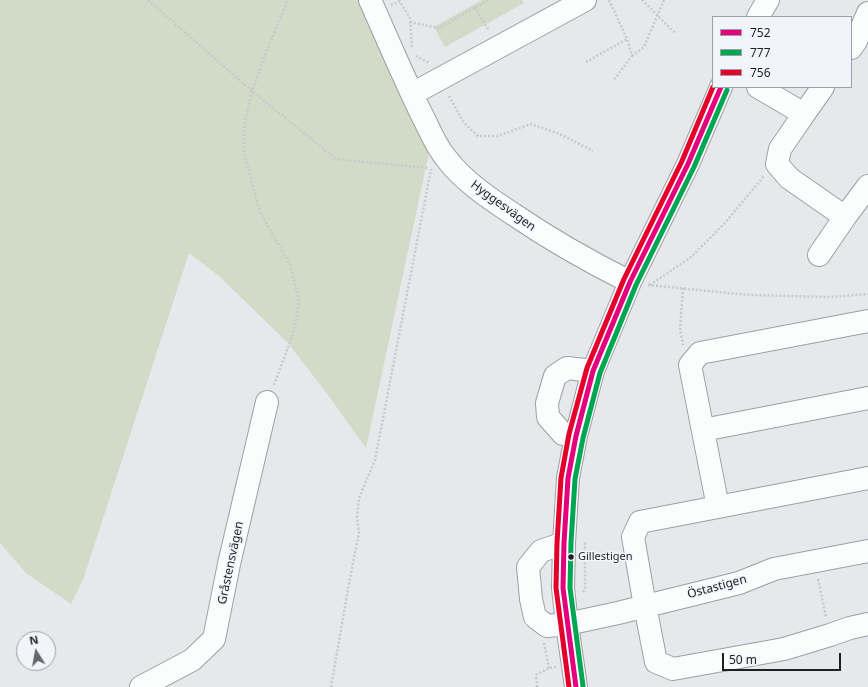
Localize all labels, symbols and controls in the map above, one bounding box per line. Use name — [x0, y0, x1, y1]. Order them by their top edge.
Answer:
legend — [712, 16, 852, 88]
text: 752 — [750, 24, 771, 41]
text: 777 — [750, 44, 771, 61]
text: 756 — [750, 64, 771, 81]
street label: Hyggesvägen — [468, 178, 538, 234]
street label: Gråstensvägen — [215, 520, 247, 606]
place label: Gillestigen — [578, 550, 633, 564]
marker: Gillestigen — [566, 552, 576, 562]
street label: Östastigen — [686, 572, 748, 602]
north arrow — [16, 631, 56, 671]
text: N — [28, 631, 40, 648]
scale bar — [724, 645, 843, 671]
text: 50 m — [729, 651, 757, 668]

